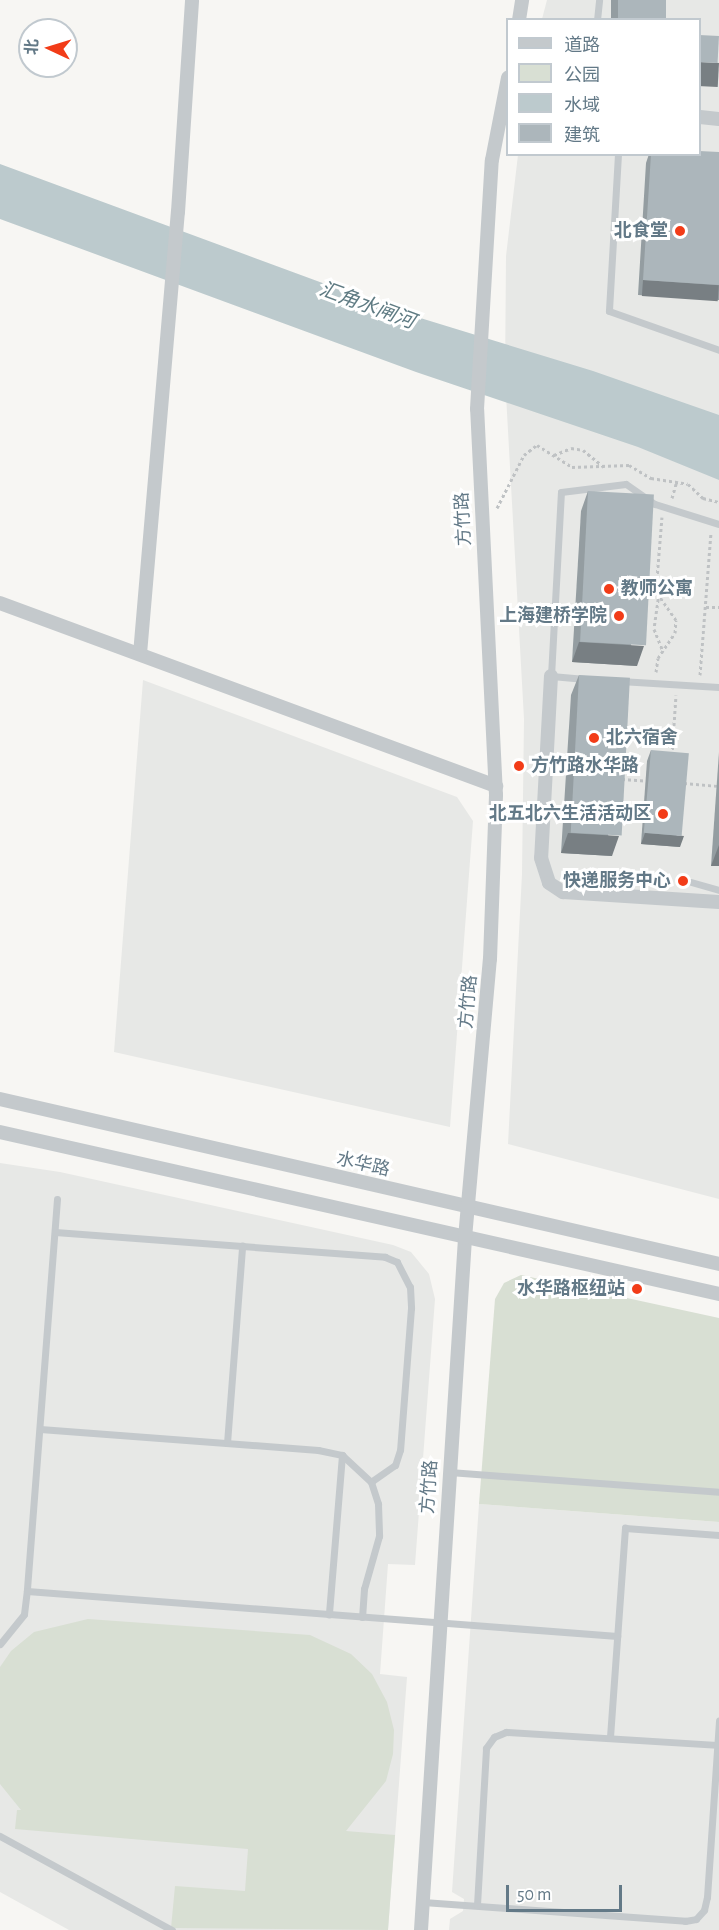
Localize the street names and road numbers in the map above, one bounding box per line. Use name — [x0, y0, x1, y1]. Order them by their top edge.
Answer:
street label: 方竹路 — [452, 491, 476, 547]
street label: 方竹路 — [456, 974, 482, 1030]
street label: 水华路 — [334, 1148, 392, 1182]
street label: 方竹路 — [417, 1459, 443, 1515]

